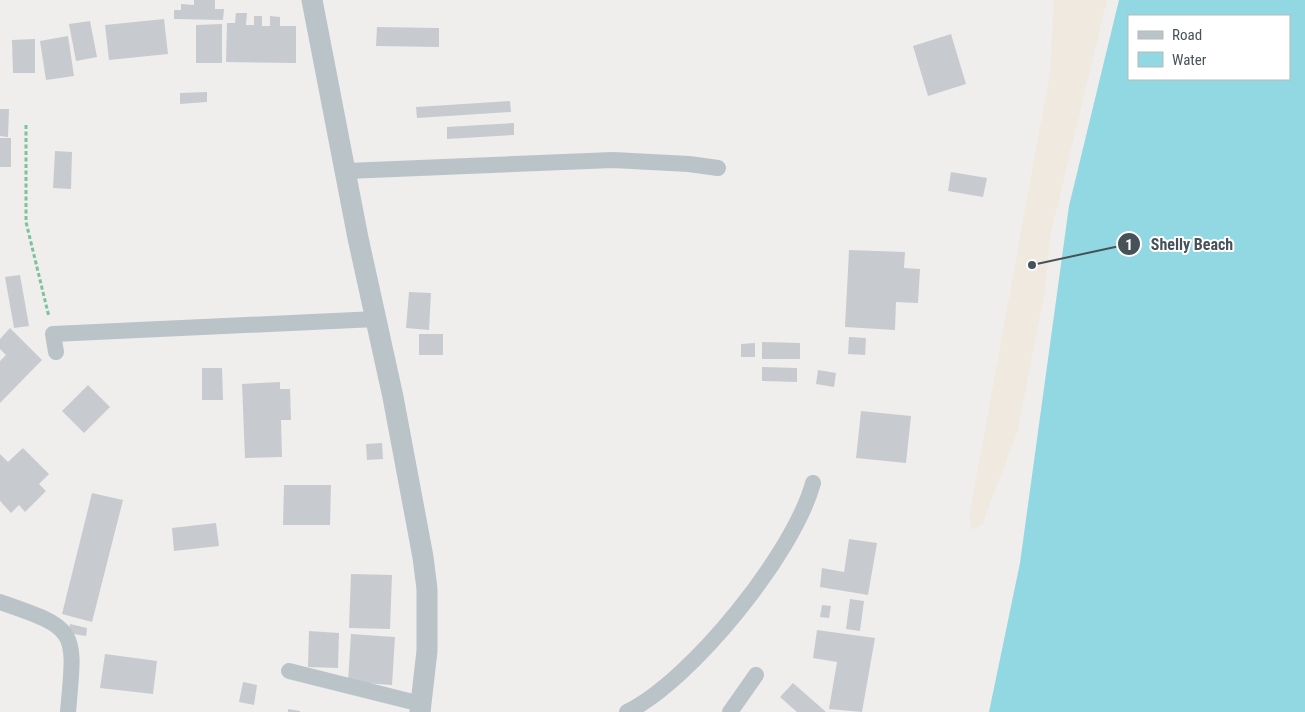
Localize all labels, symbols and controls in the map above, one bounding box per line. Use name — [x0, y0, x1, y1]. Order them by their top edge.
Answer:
legend — [1128, 15, 1290, 80]
text: Road — [1172, 26, 1202, 44]
text: Water — [1172, 51, 1207, 69]
callout: Shelly Beach — [1116, 229, 1244, 260]
text: Shelly Beach — [1151, 235, 1233, 254]
text: 1 — [1125, 236, 1133, 254]

